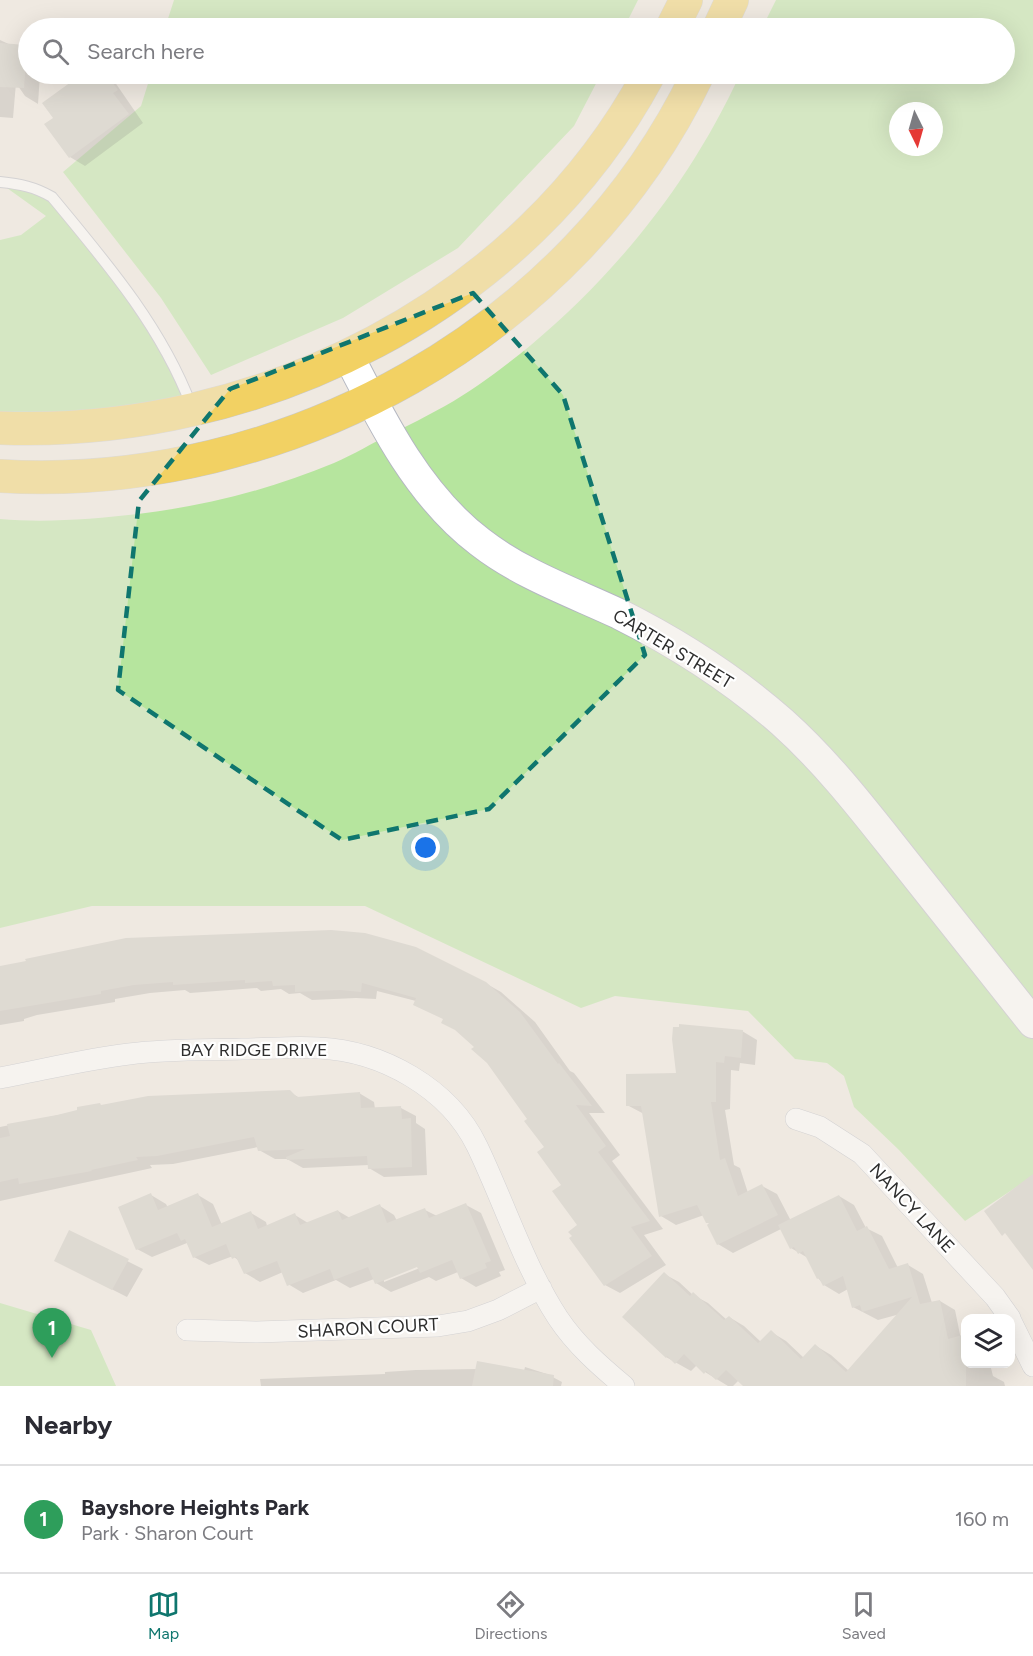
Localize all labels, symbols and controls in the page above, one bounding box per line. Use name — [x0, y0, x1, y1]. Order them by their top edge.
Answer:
search box — [18, 18, 1015, 84]
icon: search — [39, 35, 72, 68]
text: Search here — [87, 38, 205, 65]
north arrow — [889, 102, 943, 156]
street label: CARTER STREET — [609, 605, 737, 694]
your location — [411, 833, 440, 862]
street label: BAY RIDGE DRIVE — [180, 1039, 328, 1061]
street label: NANCY LANE — [865, 1159, 959, 1257]
pin: 1 — [32, 1308, 72, 1358]
street label: SHARON COURT — [297, 1313, 439, 1343]
map controls — [961, 1314, 1015, 1368]
button: layers — [961, 1314, 1015, 1368]
text: Nearby — [24, 1409, 112, 1441]
text: Bayshore Heights Park — [81, 1494, 309, 1521]
text: 1 — [39, 1507, 48, 1531]
text: 160 m — [955, 1507, 1009, 1531]
text: Park · Sharon Court — [81, 1521, 254, 1545]
tab: Map — [147, 1588, 180, 1643]
tab: Directions — [474, 1588, 547, 1643]
tab: Saved — [842, 1588, 886, 1643]

